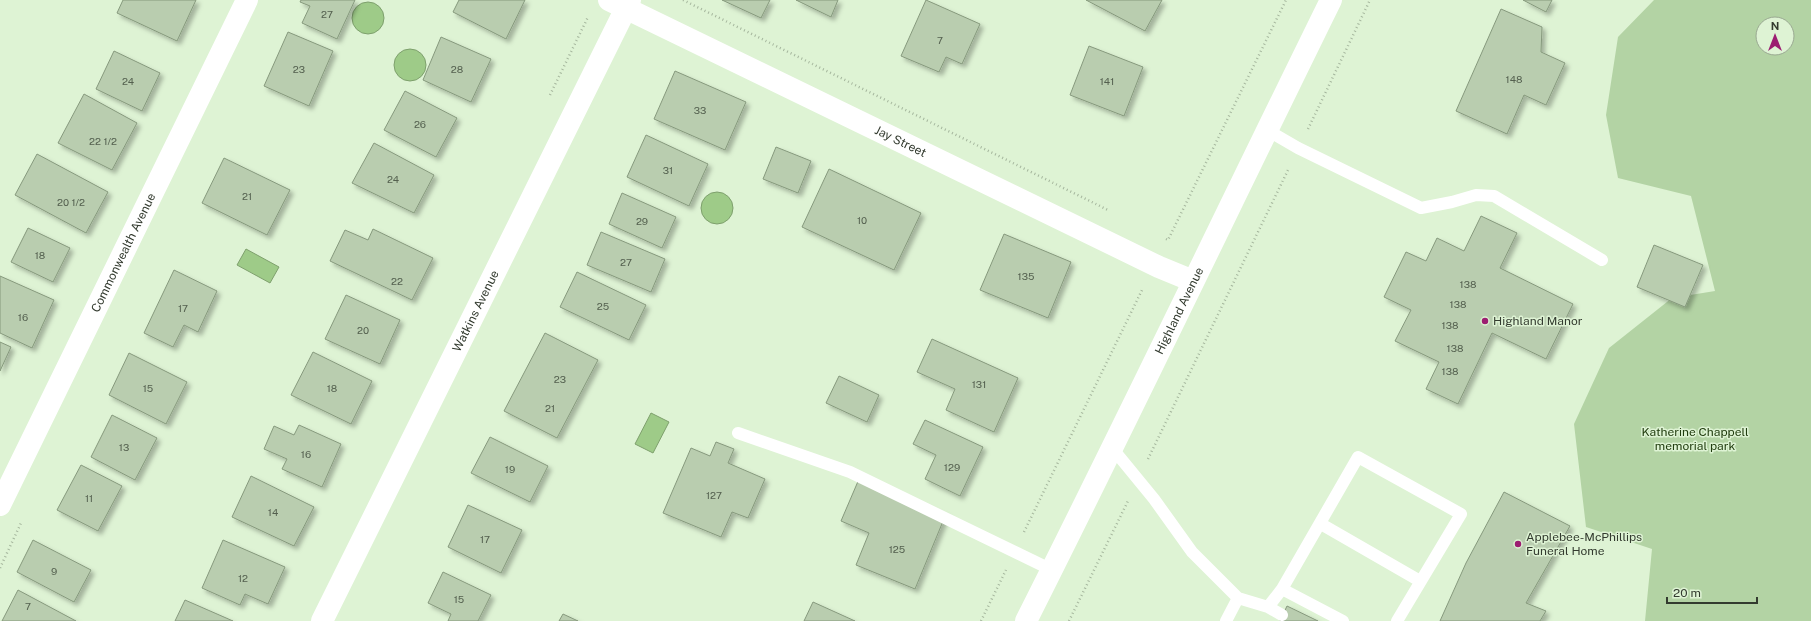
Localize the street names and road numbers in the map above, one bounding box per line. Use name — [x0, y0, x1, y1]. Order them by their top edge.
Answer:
street label: Jay Street — [872, 123, 929, 160]
street label: Commonwealth Avenue — [88, 191, 159, 314]
street label: Highland Avenue — [1152, 265, 1206, 357]
street label: Watkins Avenue — [450, 268, 502, 354]

